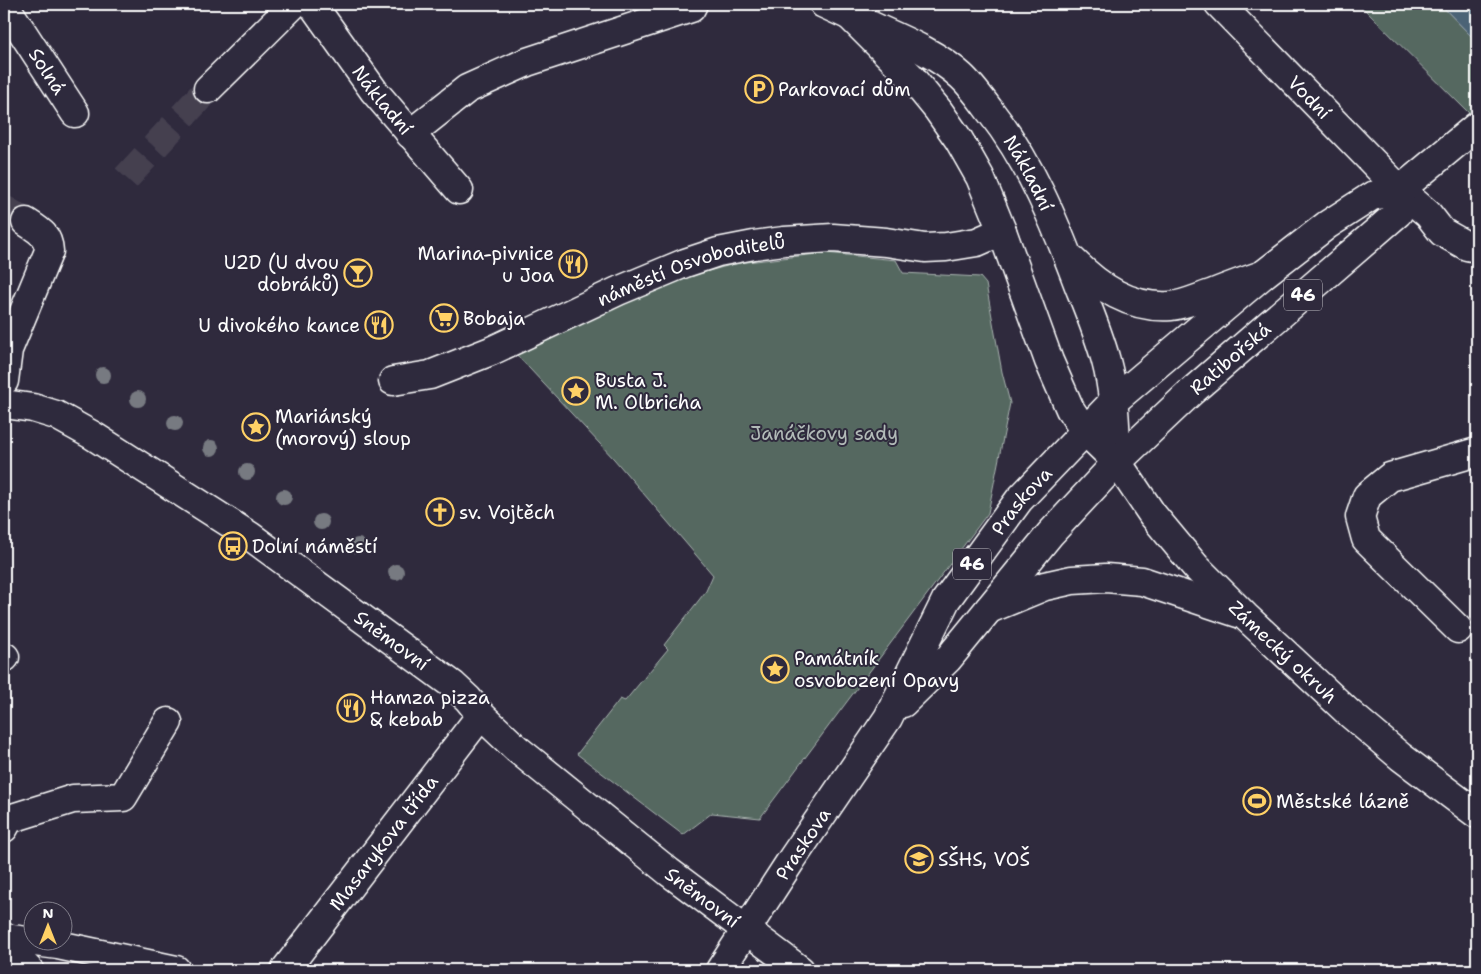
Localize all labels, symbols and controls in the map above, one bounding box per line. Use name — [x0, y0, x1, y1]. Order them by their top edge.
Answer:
street label: Solná — [23, 43, 72, 99]
street label: Nákladní — [347, 60, 419, 140]
street label: Vodní — [1283, 70, 1337, 125]
parking icon: Parkovací dům — [744, 74, 774, 104]
place label: Parkovací dům — [778, 77, 911, 102]
street label: Nákladní — [998, 130, 1060, 215]
street label: náměstí Osvoboditelů — [593, 228, 787, 312]
place label: Marina-pivnice u Joa — [418, 241, 554, 288]
restaurant icon: Marina-pivnice u Joa — [558, 249, 588, 279]
place label: U2D (U dvou dobráků) — [224, 250, 339, 297]
bar icon: U2D (U dvou dobráků) — [343, 258, 373, 288]
road number: 46 — [1284, 280, 1322, 310]
supermarket icon: Bobaja — [429, 303, 459, 333]
place label: Bobaja — [463, 306, 525, 331]
restaurant icon: U divokého kance — [364, 310, 394, 340]
place label: U divokého kance — [198, 313, 360, 338]
street label: Ratibořská — [1184, 316, 1276, 400]
place label: Busta J. M. Olbricha — [595, 368, 701, 415]
place icon: Busta J. M. Olbricha — [561, 376, 591, 406]
place label: Mariánský (morový) sloup — [275, 404, 411, 451]
place icon: Mariánský (morový) sloup — [241, 412, 271, 442]
park label: Janáčkovy sady — [750, 421, 898, 446]
street label: Praskova — [985, 461, 1057, 540]
church icon: sv. Vojtěch — [425, 497, 455, 527]
place label: sv. Vojtěch — [459, 500, 555, 525]
bus stop icon: Dolní náměstí — [218, 531, 248, 561]
place label: Dolní náměstí — [252, 534, 378, 559]
road number: 46 — [953, 548, 991, 580]
street label: Zámecký okruh — [1224, 595, 1343, 709]
street label: Sněmovní — [349, 604, 435, 676]
place label: Památník osvobození Opavy — [794, 646, 959, 693]
place icon: Památník osvobození Opavy — [760, 654, 790, 684]
place label: Hamza pizza & kebab — [370, 685, 490, 732]
restaurant icon: Hamza pizza & kebab — [336, 693, 366, 723]
street label: Masarykova třída — [323, 769, 443, 915]
sports icon: Městské lázně — [1242, 786, 1272, 816]
place label: Městské lázně — [1276, 789, 1409, 814]
street label: Praskova — [769, 802, 836, 885]
school or university icon: SŠHS, VOŠ — [904, 844, 934, 874]
place label: SŠHS, VOŠ — [938, 846, 1030, 872]
street label: Sněmovní — [660, 861, 745, 934]
north arrow — [22, 902, 72, 952]
text: N — [42, 904, 54, 922]

